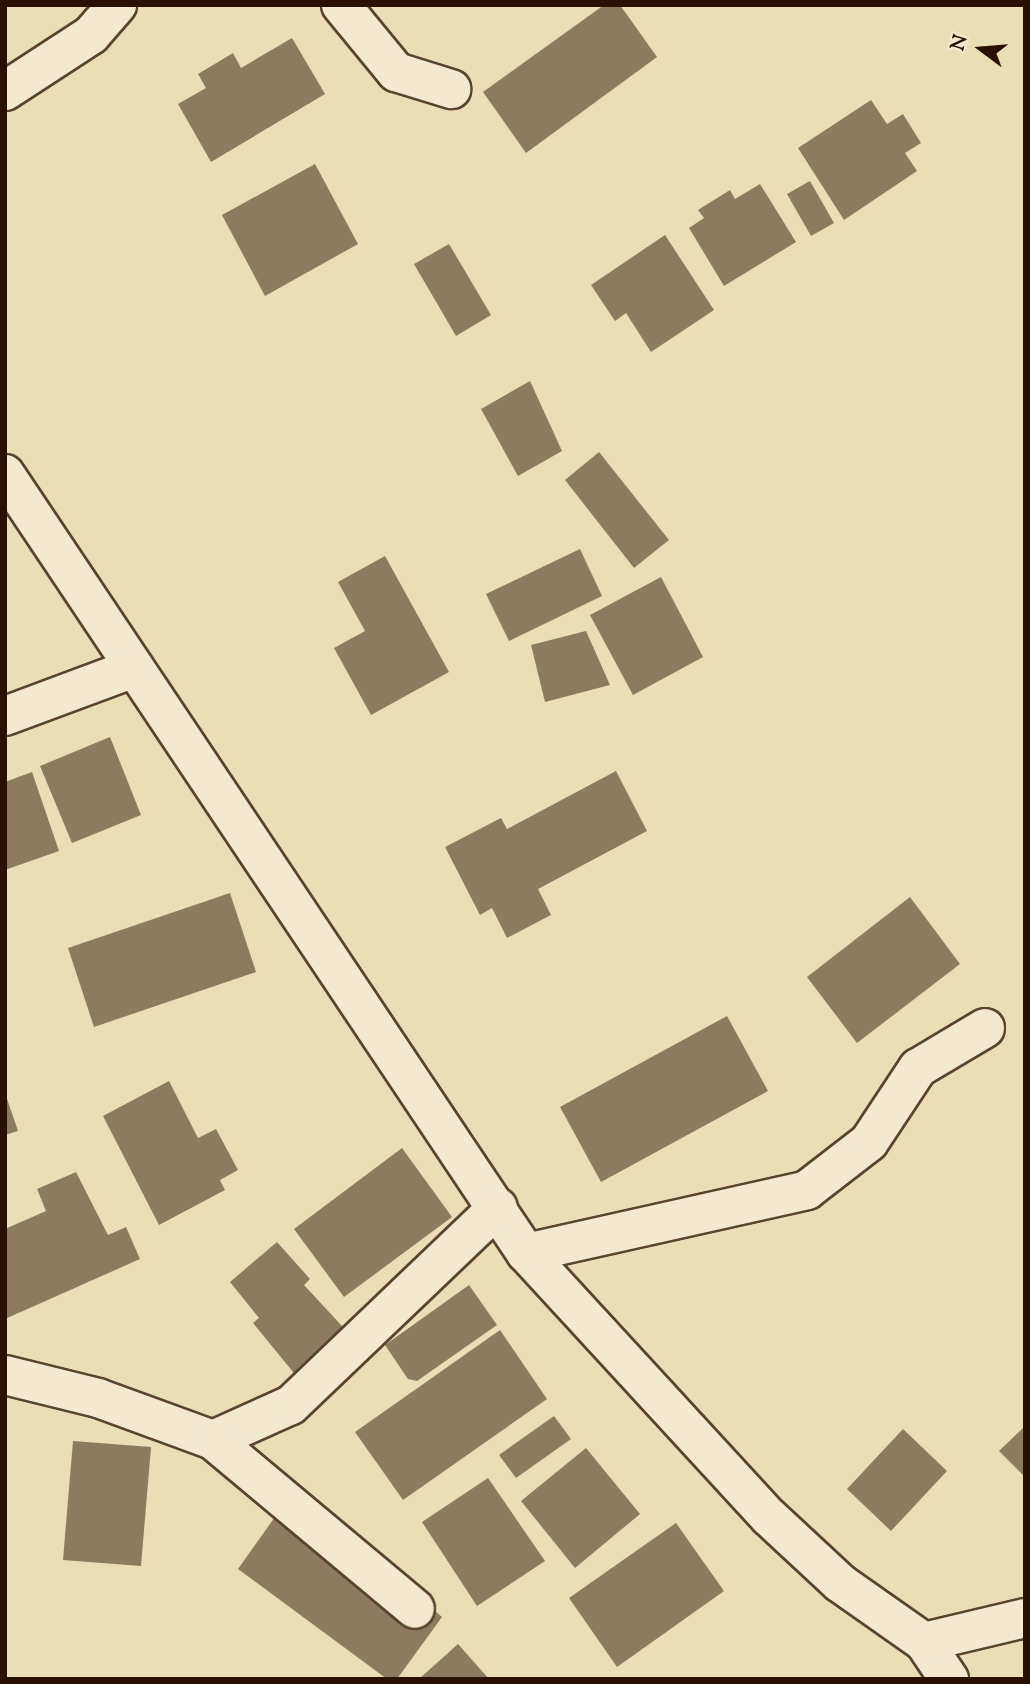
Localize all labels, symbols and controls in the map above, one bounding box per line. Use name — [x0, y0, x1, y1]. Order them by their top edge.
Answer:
north arrow — [946, 14, 1016, 84]
text: N — [945, 32, 975, 54]

